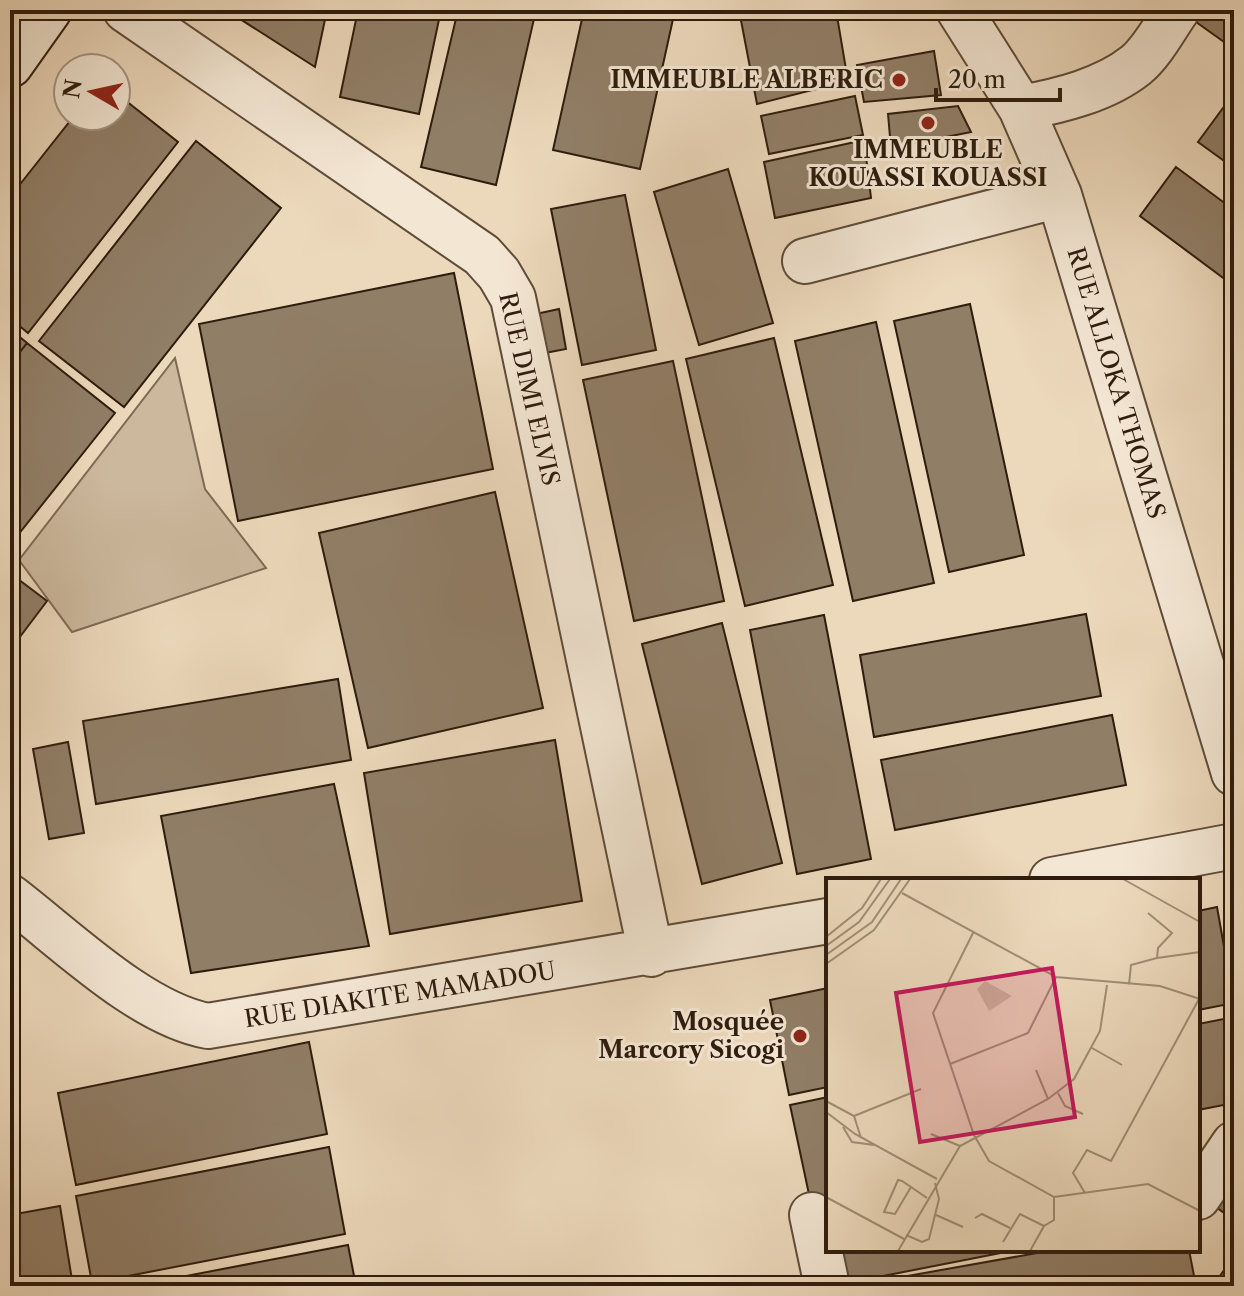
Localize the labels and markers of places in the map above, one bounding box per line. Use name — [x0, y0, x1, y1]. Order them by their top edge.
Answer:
place label: IMMEUBLE ALBERIC — [610, 65, 883, 94]
marker: IMMEUBLE ALBERIC — [890, 71, 908, 89]
marker: IMMEUBLE KOUASSI KOUASSI — [919, 114, 937, 132]
place label: IMMEUBLE KOUASSI KOUASSI — [809, 135, 1047, 192]
place label: Mosquée Marcory Sicogi — [598, 1007, 784, 1064]
marker: Mosquée Marcory Sicogi — [791, 1027, 809, 1045]

